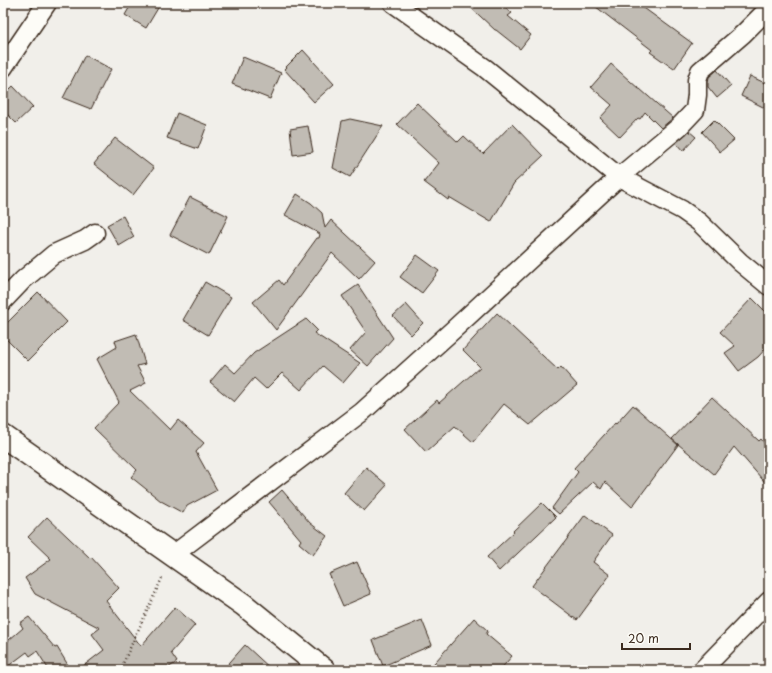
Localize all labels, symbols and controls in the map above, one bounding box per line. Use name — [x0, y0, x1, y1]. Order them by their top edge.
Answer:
scale bar — [622, 625, 690, 651]
text: 20 m — [628, 629, 659, 647]

